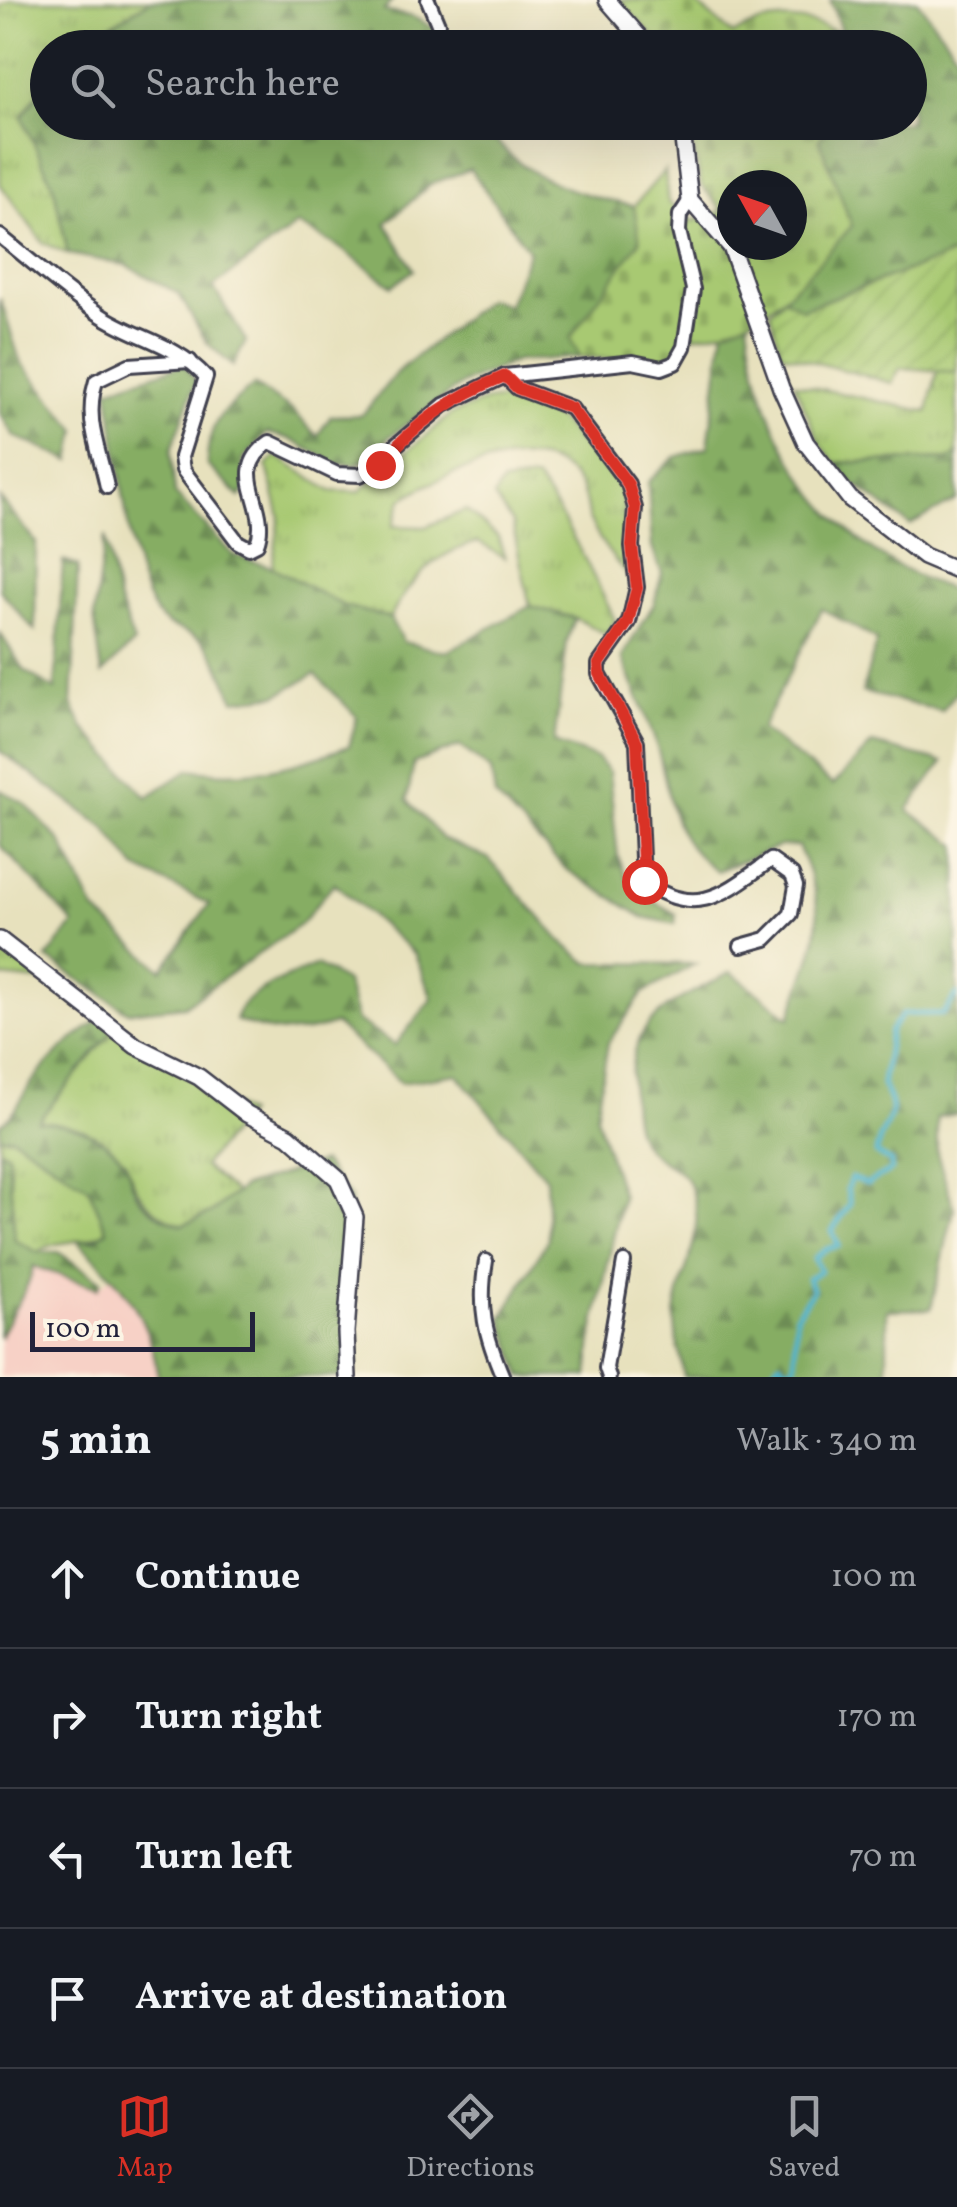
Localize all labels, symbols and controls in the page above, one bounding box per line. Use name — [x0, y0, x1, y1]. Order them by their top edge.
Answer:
search box — [30, 30, 927, 140]
icon: search — [65, 58, 120, 113]
text: Search here — [145, 59, 340, 112]
north arrow — [717, 170, 807, 260]
route end — [358, 443, 404, 489]
route start — [622, 859, 668, 905]
scale bar — [30, 1307, 255, 1352]
text: 100 m — [45, 1310, 120, 1349]
text: 5 min — [40, 1413, 152, 1472]
text: Walk · 340 m — [736, 1420, 917, 1464]
icon: ahead — [40, 1551, 95, 1606]
text: Continue — [135, 1552, 300, 1605]
text: 100 m — [831, 1556, 917, 1600]
icon: right — [40, 1691, 95, 1746]
text: Turn right — [135, 1692, 322, 1745]
text: 170 m — [836, 1696, 917, 1740]
icon: left — [40, 1831, 95, 1886]
text: Turn left — [135, 1832, 292, 1885]
text: 70 m — [849, 1836, 917, 1880]
icon: arrive — [40, 1971, 95, 2026]
text: Arrive at destination — [135, 1972, 508, 2025]
tab: Map — [117, 2089, 173, 2188]
tab: Directions — [406, 2089, 535, 2188]
tab: Saved — [768, 2089, 840, 2188]

